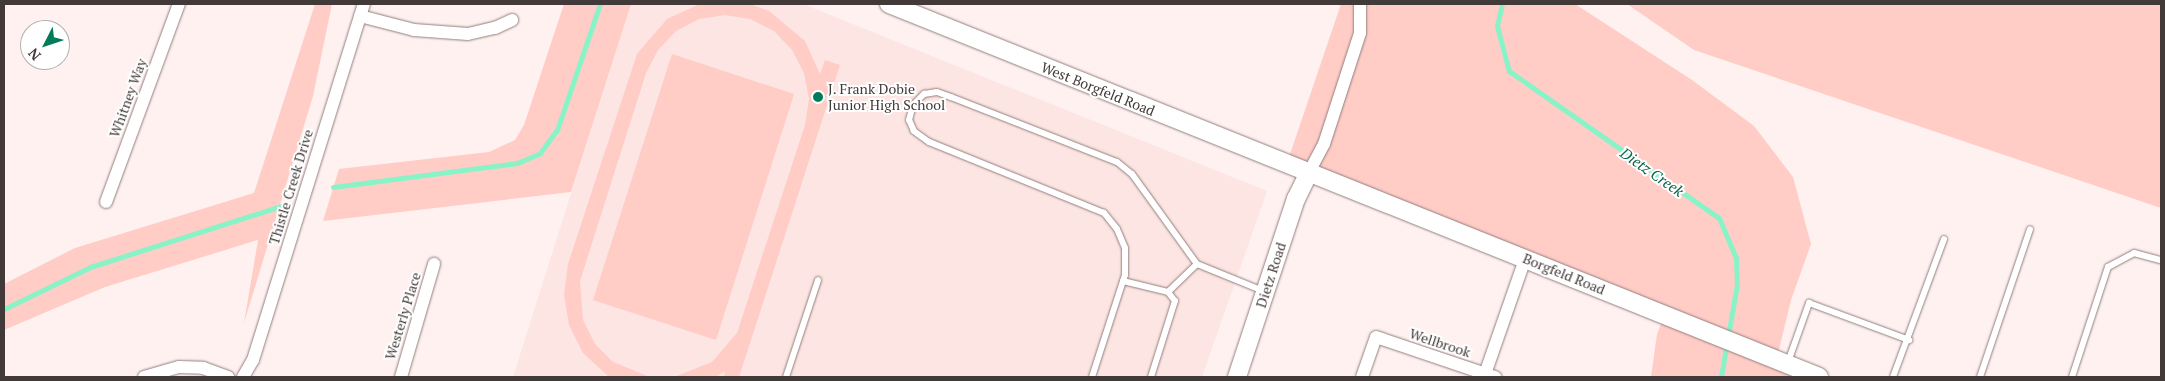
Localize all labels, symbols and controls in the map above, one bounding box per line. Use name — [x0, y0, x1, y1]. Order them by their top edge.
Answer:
north arrow — [20, 20, 70, 70]
text: N — [23, 44, 45, 65]
street label: Whitney Way — [106, 56, 150, 140]
street label: West Borgfeld Road — [1039, 59, 1157, 119]
place label: J. Frank Dobie Junior High School — [828, 81, 945, 114]
marker: J. Frank Dobie Junior High School — [812, 91, 824, 103]
street label: Thistle Creek Drive — [265, 127, 317, 247]
water label: Dietz Creek — [1617, 144, 1687, 200]
street label: Dietz Road — [1253, 240, 1289, 310]
street label: Borgfeld Road — [1520, 250, 1608, 298]
street label: Westerly Place — [382, 270, 424, 362]
street label: Wellbrook — [1407, 325, 1473, 361]

